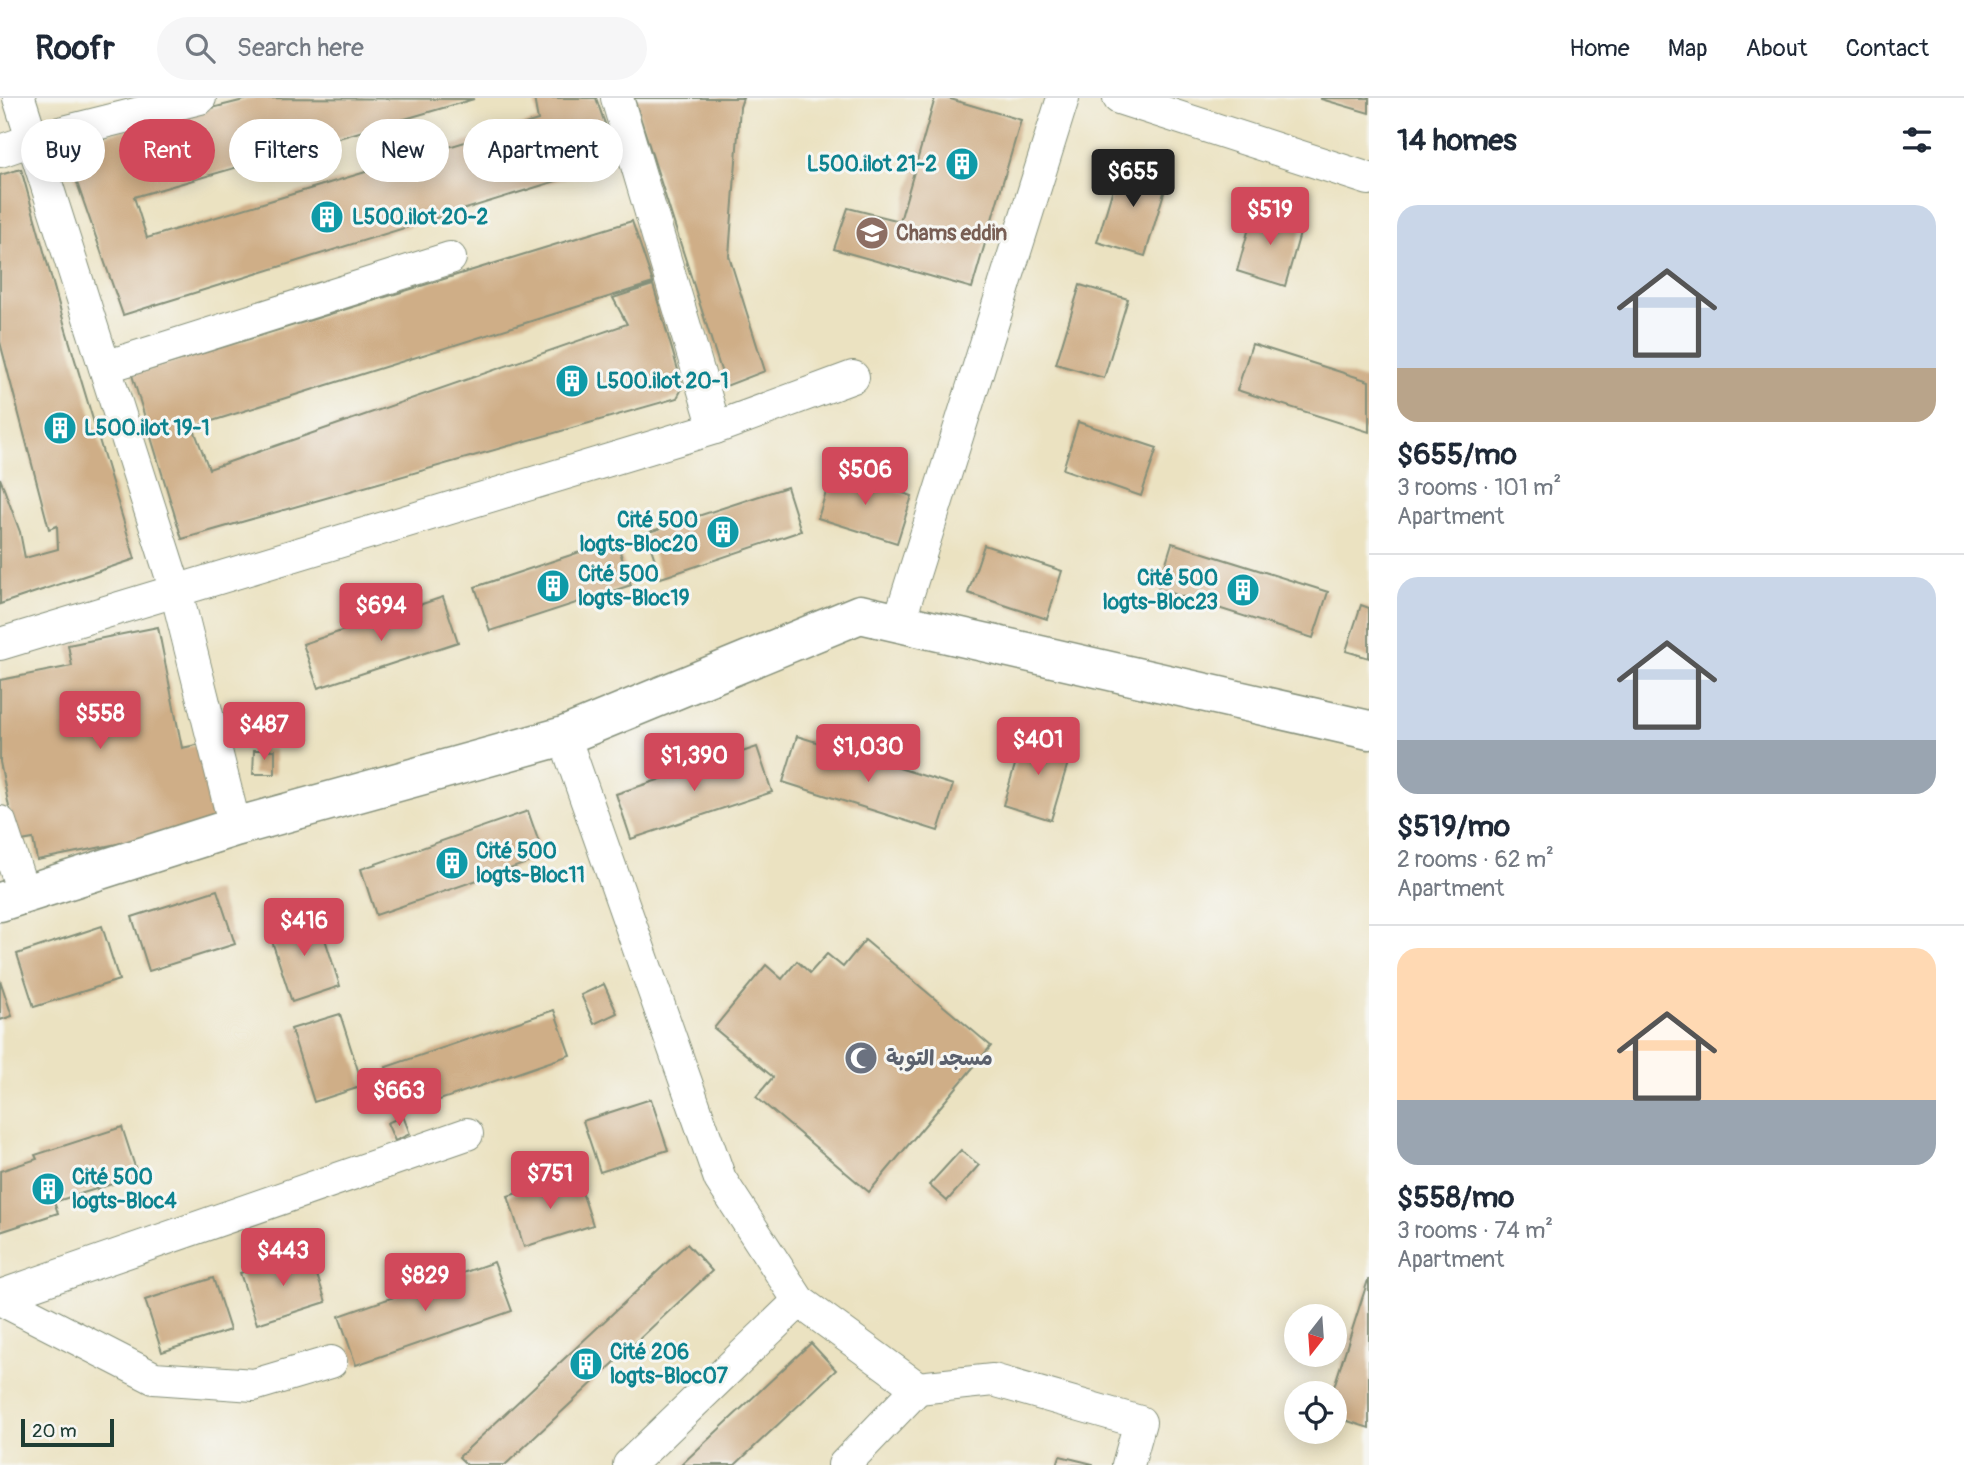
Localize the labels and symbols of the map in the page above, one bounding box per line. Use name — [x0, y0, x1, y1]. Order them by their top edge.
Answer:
building icon: L500.ilot 21-2 — [943, 145, 981, 183]
pin: $655 — [1092, 150, 1174, 209]
place label: L500.ilot 21-2 — [807, 151, 937, 178]
pin: $519 — [1229, 188, 1311, 247]
building icon: L500.ilot 20-2 — [308, 198, 346, 236]
place label: L500.ilot 20-2 — [352, 204, 489, 231]
school or university icon: Chams eddin — [853, 214, 891, 252]
place label: Chams eddin — [896, 220, 1007, 247]
building icon: L500.ilot 20-1 — [553, 362, 591, 400]
place label: L500.ilot 20-1 — [596, 368, 729, 395]
building icon: L500.ilot 19-1 — [41, 409, 79, 447]
place label: L500.ilot 19-1 — [84, 415, 210, 442]
pin: $506 — [824, 448, 906, 507]
place label: Cité 500 logts-Bloc20 — [579, 507, 698, 558]
building icon: Cité 500 logts-Bloc20 — [704, 513, 742, 551]
place label: Cité 500 logts-Bloc19 — [578, 561, 690, 612]
place label: Cité 500 logts-Bloc23 — [1103, 565, 1218, 616]
building icon: Cité 500 logts-Bloc19 — [534, 567, 572, 605]
building icon: Cité 500 logts-Bloc23 — [1224, 571, 1262, 609]
pin: $694 — [340, 584, 422, 643]
pin: $558 — [59, 692, 141, 751]
pin: $487 — [223, 702, 305, 762]
pin: $401 — [997, 718, 1079, 777]
pin: $1,030 — [811, 724, 925, 784]
pin: $1,390 — [637, 734, 751, 793]
place label: Cité 500 logts-Bloc11 — [476, 838, 585, 889]
building icon: Cité 500 logts-Bloc11 — [433, 844, 471, 882]
pin: $416 — [263, 898, 345, 958]
mosque icon: مسجد التوبة — [842, 1039, 880, 1077]
place label: مسجد التوبة — [886, 1045, 993, 1072]
pin: $663 — [358, 1068, 440, 1128]
pin: $751 — [509, 1152, 591, 1211]
place label: Cité 500 logts-Bloc4 — [72, 1164, 177, 1215]
building icon: Cité 500 logts-Bloc4 — [29, 1170, 67, 1208]
pin: $443 — [242, 1228, 324, 1288]
pin: $829 — [384, 1254, 466, 1313]
north arrow — [1284, 1304, 1348, 1367]
place label: Cité 206 logts-Bloc07 — [610, 1339, 729, 1390]
building icon: Cité 206 logts-Bloc07 — [567, 1345, 605, 1383]
scale bar — [21, 1416, 114, 1448]

